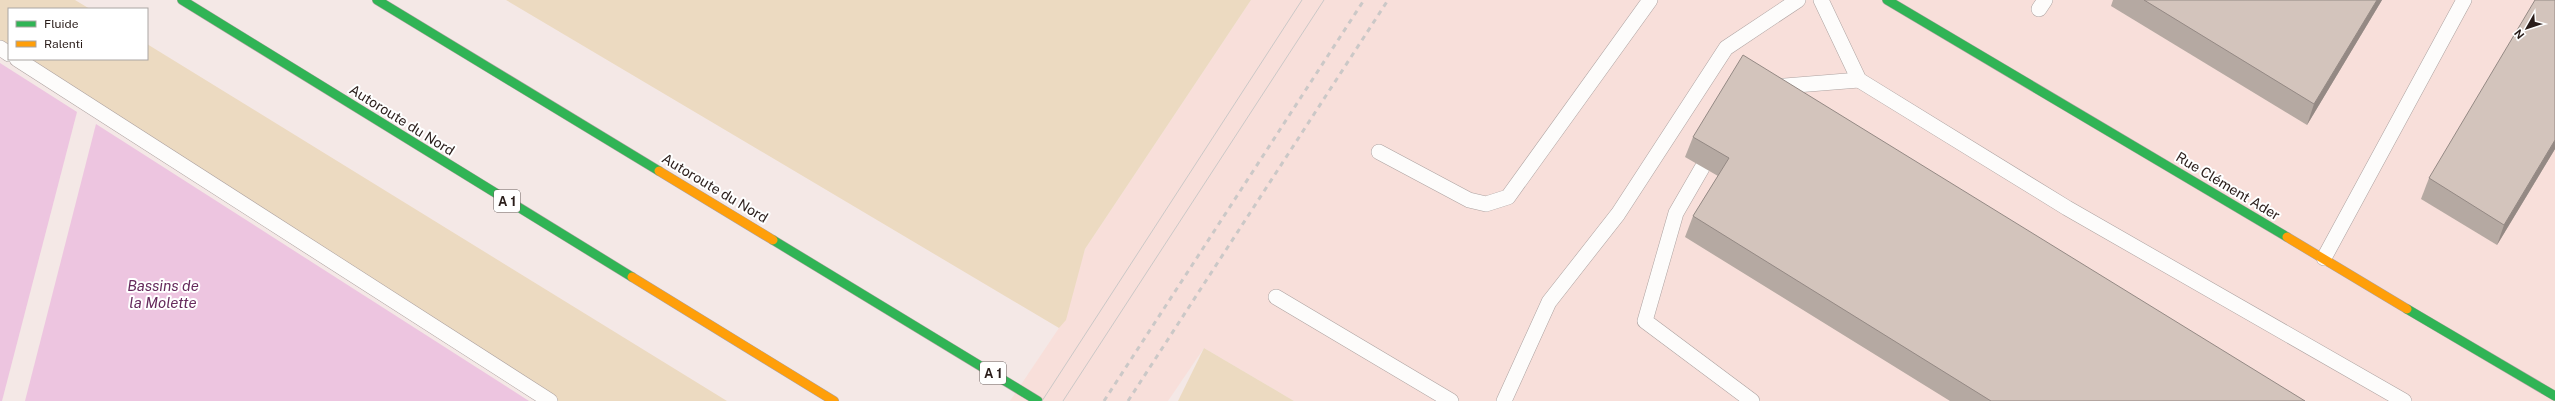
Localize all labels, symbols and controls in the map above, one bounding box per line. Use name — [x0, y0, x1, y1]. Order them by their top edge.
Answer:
legend — [8, 8, 148, 60]
north arrow — [2507, 8, 2547, 48]
text: Fluide — [44, 17, 79, 31]
text: N — [2512, 27, 2527, 41]
text: Ralenti — [44, 37, 83, 51]
street label: Autoroute du Nord — [347, 81, 457, 159]
street label: Rue Clément Ader — [2173, 149, 2283, 223]
street label: Autoroute du Nord — [659, 150, 771, 226]
road number: A 1 — [494, 190, 520, 212]
water label: Bassins de la Molette — [127, 277, 199, 311]
road number: A 1 — [980, 362, 1006, 384]

